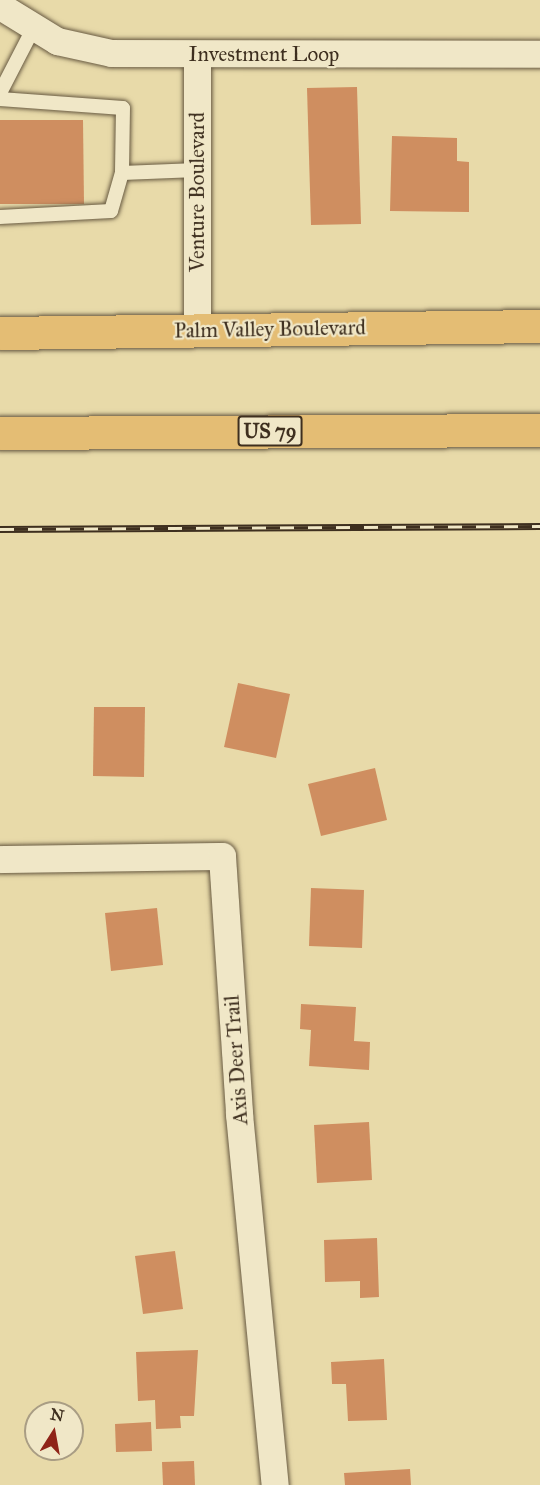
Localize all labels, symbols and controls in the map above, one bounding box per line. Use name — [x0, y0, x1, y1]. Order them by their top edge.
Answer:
street label: Investment Loop — [189, 41, 339, 67]
street label: Venture Boulevard — [184, 112, 210, 272]
street label: Palm Valley Boulevard — [174, 315, 366, 343]
road number: US 79 — [237, 414, 303, 448]
street label: Axis Deer Trail — [219, 994, 253, 1126]
north arrow — [24, 1401, 84, 1461]
text: N — [49, 1404, 66, 1425]

